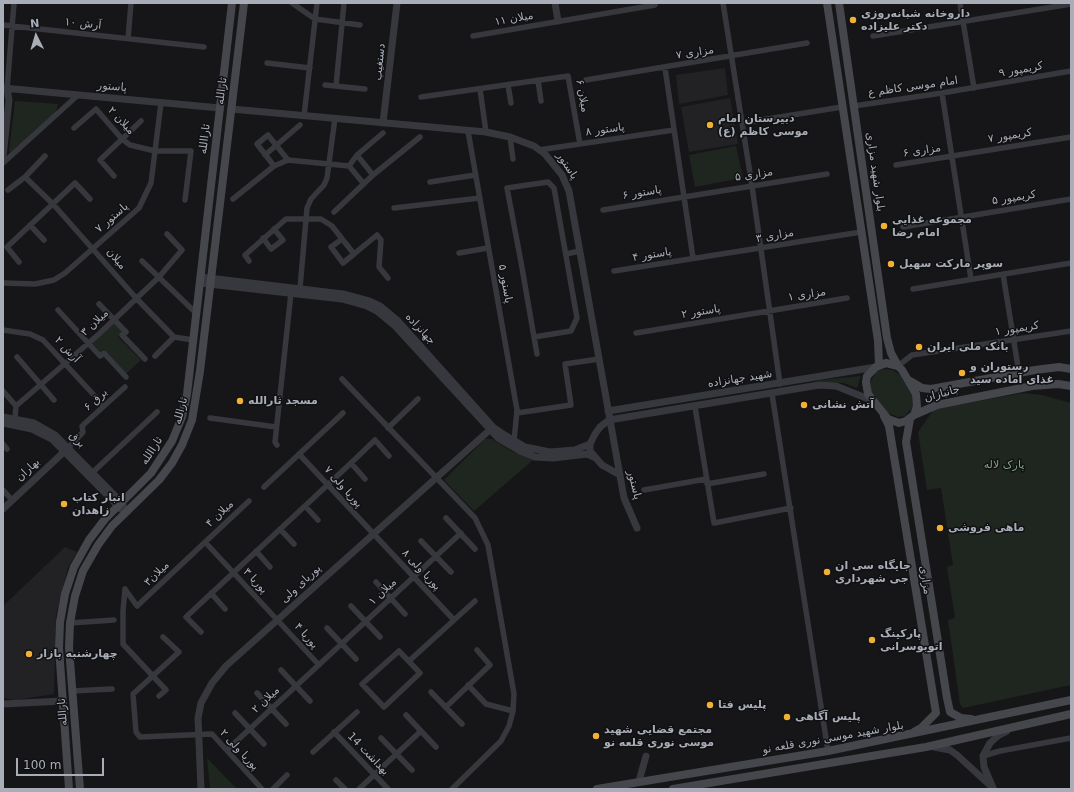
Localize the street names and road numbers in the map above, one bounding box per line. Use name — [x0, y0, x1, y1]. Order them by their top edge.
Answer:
street label: میلان ۱۱ — [494, 9, 534, 29]
street label: آرش ۱۰ — [64, 15, 102, 33]
street label: دستغیب — [372, 43, 388, 81]
street label: مزاری ۷ — [675, 43, 715, 63]
street label: کریمپور ۹ — [998, 60, 1044, 80]
street label: امام موسی کاظم ع — [867, 74, 959, 100]
street label: ثارالله — [214, 76, 230, 106]
street label: میلان ۶ — [573, 78, 591, 114]
street label: پاستور — [97, 79, 127, 95]
street label: میلان ۲ — [105, 104, 137, 138]
street label: پاستور ۸ — [585, 121, 625, 139]
street label: ثاراالله — [197, 123, 213, 155]
street label: کریمپور ۷ — [987, 126, 1033, 146]
street label: بلوار شهید مزاری — [863, 131, 887, 213]
street label: مزاری ۶ — [902, 141, 942, 161]
street label: پاستور — [553, 150, 581, 182]
street label: مزاری ۵ — [734, 165, 774, 185]
street label: پاستور ۶ — [622, 183, 662, 203]
street label: کریمپور ۵ — [991, 188, 1037, 208]
street label: پاستور ۷ — [93, 200, 131, 236]
street label: مزاری ۳ — [755, 226, 795, 246]
street label: پاستور ۴ — [632, 245, 672, 265]
street label: میلان — [103, 246, 129, 272]
street label: پاستور ۵ — [495, 263, 515, 305]
street label: مزاری ۱ — [787, 285, 827, 305]
street label: پاستور ۲ — [681, 302, 721, 322]
street label: میلان ۳ — [78, 307, 112, 339]
street label: جهانزاده — [402, 311, 438, 347]
street label: کریمپور ۱ — [994, 319, 1040, 339]
street label: آرش ۲ — [52, 334, 82, 366]
street label: شهید جهانزاده — [707, 367, 773, 391]
street label: جانبازان — [923, 383, 961, 405]
street label: برق ۶ — [82, 386, 110, 414]
street label: ثارالله — [171, 396, 191, 426]
street label: برق — [66, 429, 88, 451]
street label: ثاراالله — [138, 435, 166, 467]
street label: بهاران — [13, 456, 43, 484]
street label: پوریا ولی ۷ — [321, 464, 365, 510]
street label: پاستور — [624, 469, 644, 501]
street label: میلان ۴ — [203, 498, 237, 530]
street label: پوریا ولی ۸ — [399, 547, 443, 593]
street label: میلان۳ — [142, 559, 172, 589]
street label: پوریای ولی — [278, 562, 324, 606]
street label: مزاری — [916, 565, 934, 595]
street label: پوریا ۳ — [240, 566, 270, 596]
street label: میلان ۱ — [366, 576, 400, 608]
street label: پوریا ۴ — [291, 620, 321, 652]
street label: میلان ۲ — [249, 684, 283, 716]
street label: ثارالله — [55, 698, 71, 726]
street label: بلوار شهید موسی نوری قلعه نو — [761, 719, 905, 757]
street label: پوریا ولی ۲ — [217, 727, 261, 773]
street label: بهداشت 14 — [344, 730, 392, 778]

